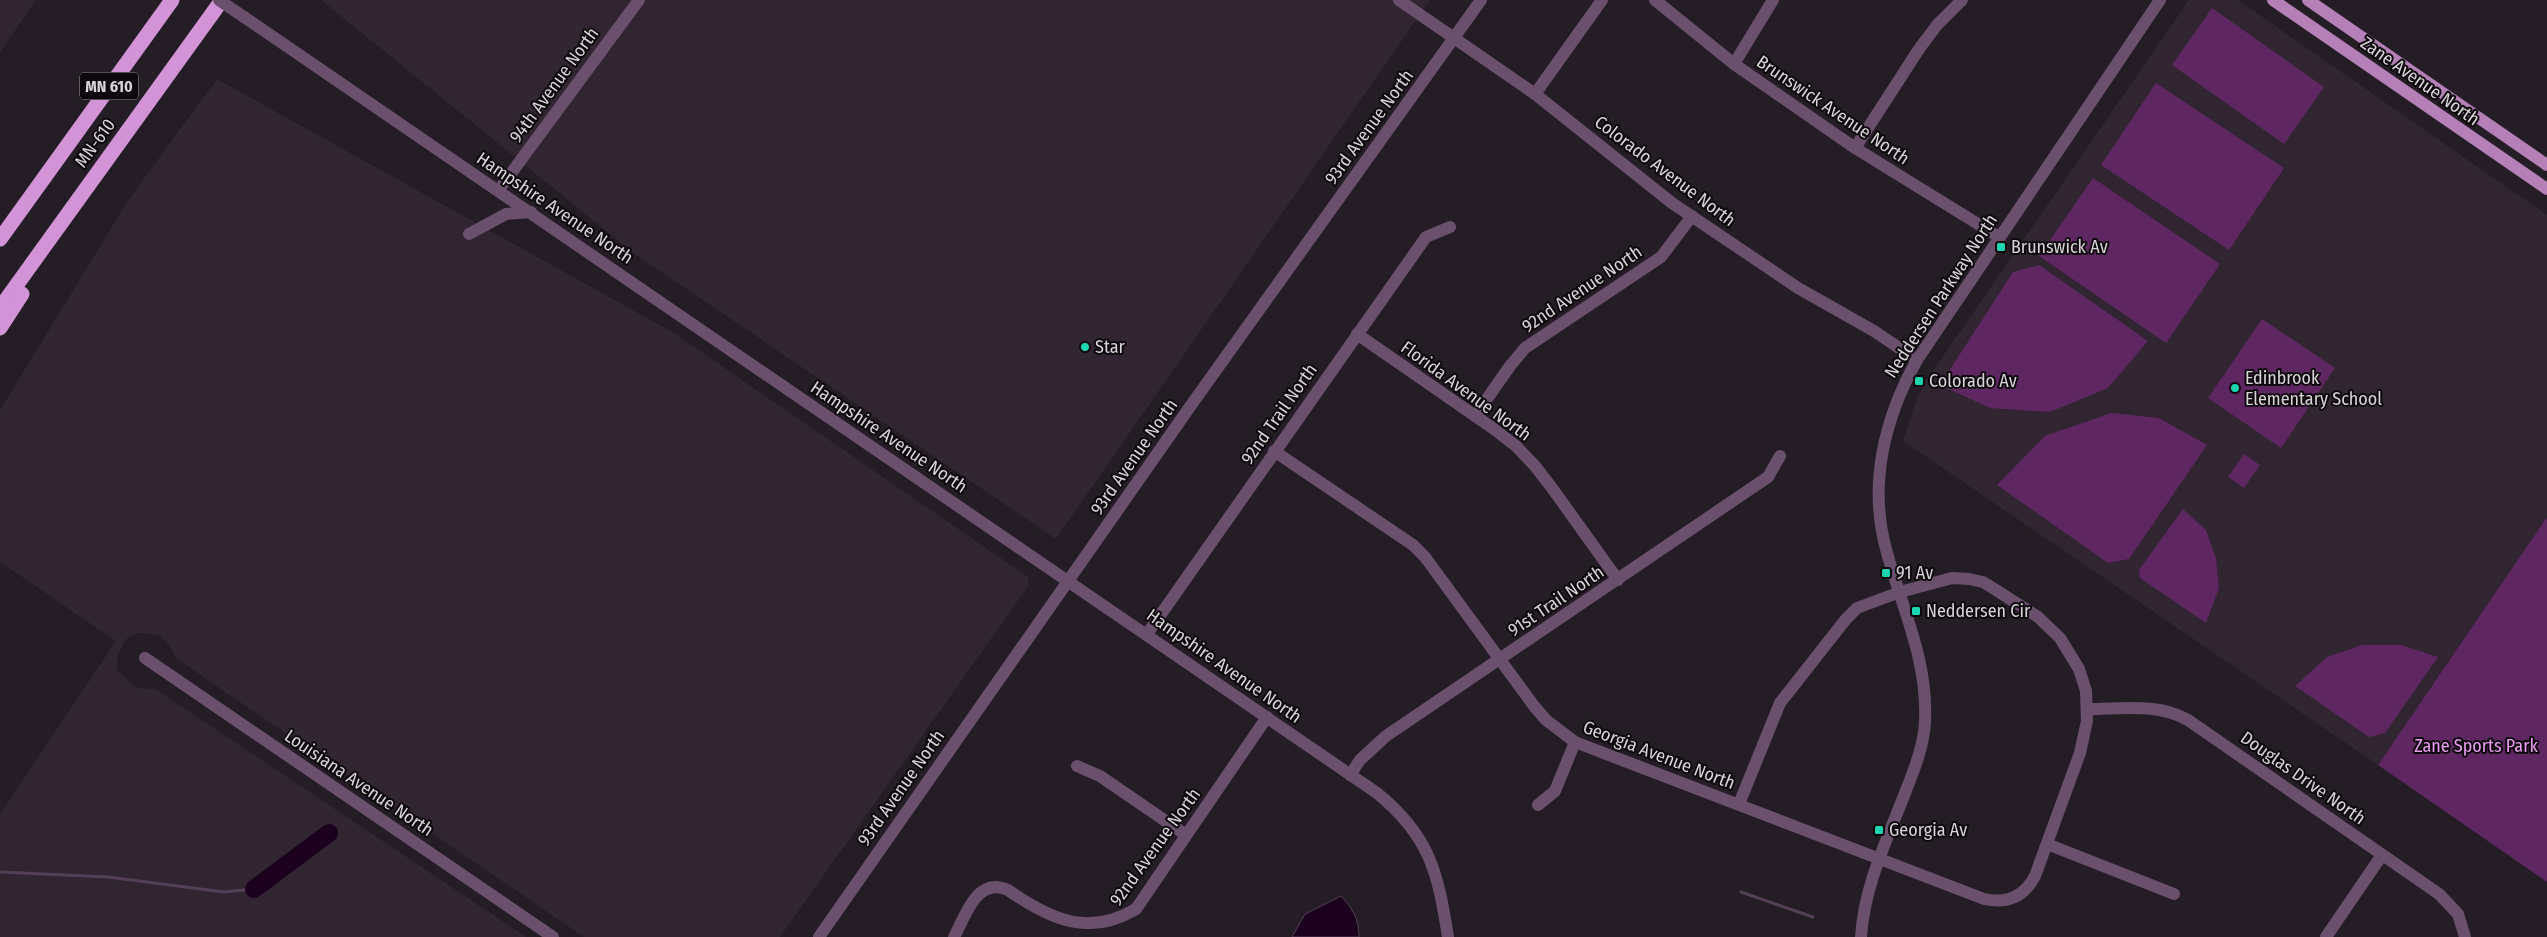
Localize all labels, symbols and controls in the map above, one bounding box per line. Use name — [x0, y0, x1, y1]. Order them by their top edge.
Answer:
street label: 94th Avenue North — [505, 23, 603, 147]
street label: Zane Avenue North — [2356, 32, 2484, 130]
street label: Brunswick Avenue North — [1752, 51, 1914, 169]
street label: 93rd Avenue North — [1320, 65, 1418, 189]
road number: MN 610 — [80, 72, 138, 100]
street label: Colorado Avenue North — [1590, 111, 1740, 231]
street label: MN-610 — [70, 114, 120, 172]
street label: Hampshire Avenue North — [473, 147, 637, 269]
street label: Neddersen Parkway North — [1880, 210, 2002, 382]
place label: Brunswick Av — [2011, 236, 2108, 258]
street label: 92nd Avenue North — [1518, 241, 1646, 337]
marker: Brunswick Av — [1995, 241, 2007, 253]
place label: Star — [1095, 336, 1126, 358]
street label: Florida Avenue North — [1397, 336, 1535, 446]
marker: Star — [1079, 341, 1091, 353]
street label: 92nd Trail North — [1236, 360, 1322, 468]
place label: Edinbrook Elementary School — [2245, 367, 2382, 410]
place label: Colorado Av — [1929, 370, 2017, 392]
marker: Colorado Av — [1913, 375, 1925, 387]
street label: Hampshire Avenue North — [807, 376, 971, 498]
marker: Edinbrook Elementary School — [2229, 382, 2241, 394]
street label: 93rd Avenue North — [1086, 395, 1182, 519]
street label: 91st Trail North — [1504, 561, 1608, 641]
place label: 91 Av — [1896, 562, 1933, 584]
marker: 91 Av — [1880, 567, 1892, 579]
place label: Neddersen Cir — [1926, 600, 2031, 622]
street label: Hampshire Avenue North — [1142, 604, 1306, 728]
marker: Neddersen Cir — [1910, 605, 1922, 617]
street label: Georgia Avenue North — [1580, 716, 1738, 794]
street label: Louisiana Avenue North — [280, 725, 438, 841]
street label: 93rd Avenue North — [853, 726, 949, 850]
street label: Douglas Drive North — [2236, 727, 2370, 829]
park label: Zane Sports Park — [2414, 735, 2538, 757]
street label: 92nd Avenue North — [1105, 784, 1205, 910]
place label: Georgia Av — [1889, 819, 1967, 841]
marker: Georgia Av — [1873, 824, 1885, 836]

